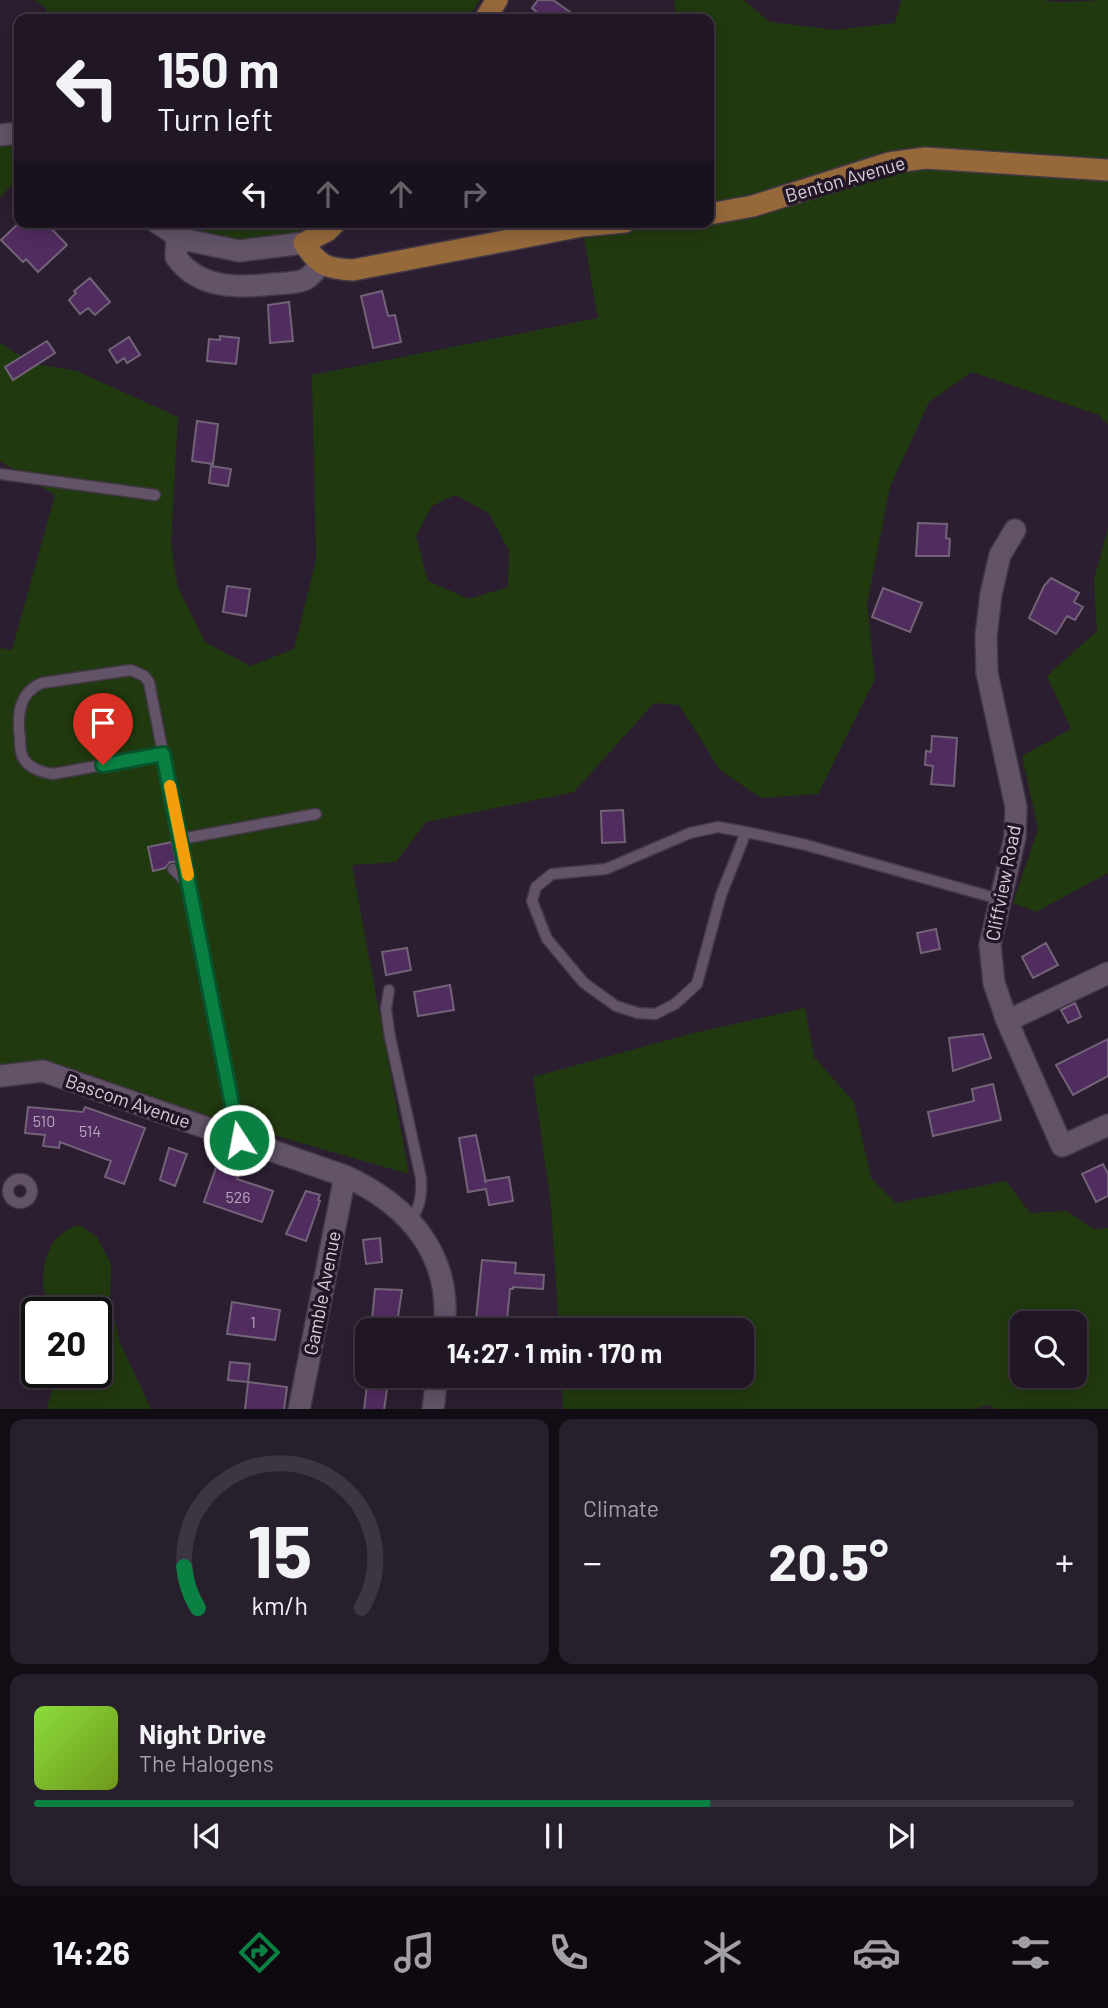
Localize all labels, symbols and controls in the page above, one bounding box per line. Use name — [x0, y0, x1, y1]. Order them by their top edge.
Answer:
text: 150 m — [157, 39, 279, 98]
icon: left — [42, 42, 133, 133]
text: Turn left — [157, 99, 274, 137]
street label: Benton Avenue — [782, 150, 907, 207]
icon: left — [236, 175, 274, 213]
icon: ahead — [309, 175, 347, 213]
icon: ahead — [382, 175, 420, 213]
icon: right — [455, 175, 493, 213]
pin — [73, 693, 133, 765]
icon: arrive — [84, 704, 122, 742]
street label: Cliffview Road — [980, 823, 1025, 943]
street label: Bascom Avenue — [63, 1068, 194, 1133]
position arrow — [202, 1103, 276, 1177]
house number: 510 — [33, 1111, 55, 1130]
house number: 514 — [79, 1121, 101, 1140]
house number: 526 — [225, 1187, 251, 1206]
street label: Gamble Avenue — [298, 1229, 345, 1357]
speed limit sign: 20 — [21, 1297, 112, 1388]
map controls — [1010, 1311, 1087, 1388]
button: search — [1010, 1311, 1087, 1388]
house number: 1 — [250, 1312, 256, 1331]
text: 14:27 · 1 min · 170 m — [447, 1337, 662, 1368]
text: Climate — [583, 1494, 659, 1522]
text: 15 — [247, 1505, 312, 1593]
text: 20.5° — [768, 1529, 889, 1591]
text: − — [583, 1538, 602, 1584]
text: + — [1055, 1538, 1074, 1584]
text: km/h — [251, 1589, 308, 1619]
text: Night Drive — [139, 1718, 266, 1749]
text: The Halogens — [139, 1749, 274, 1777]
icon: previous — [188, 1817, 226, 1855]
icon: pause — [535, 1817, 573, 1855]
icon: next — [882, 1817, 920, 1855]
icon: directions — [235, 1928, 284, 1977]
icon: music — [390, 1928, 439, 1977]
icon: phone — [544, 1928, 593, 1977]
icon: climate — [698, 1928, 747, 1977]
icon: car — [852, 1928, 901, 1977]
icon: filters — [1006, 1928, 1055, 1977]
text: 14:26 — [53, 1933, 130, 1971]

